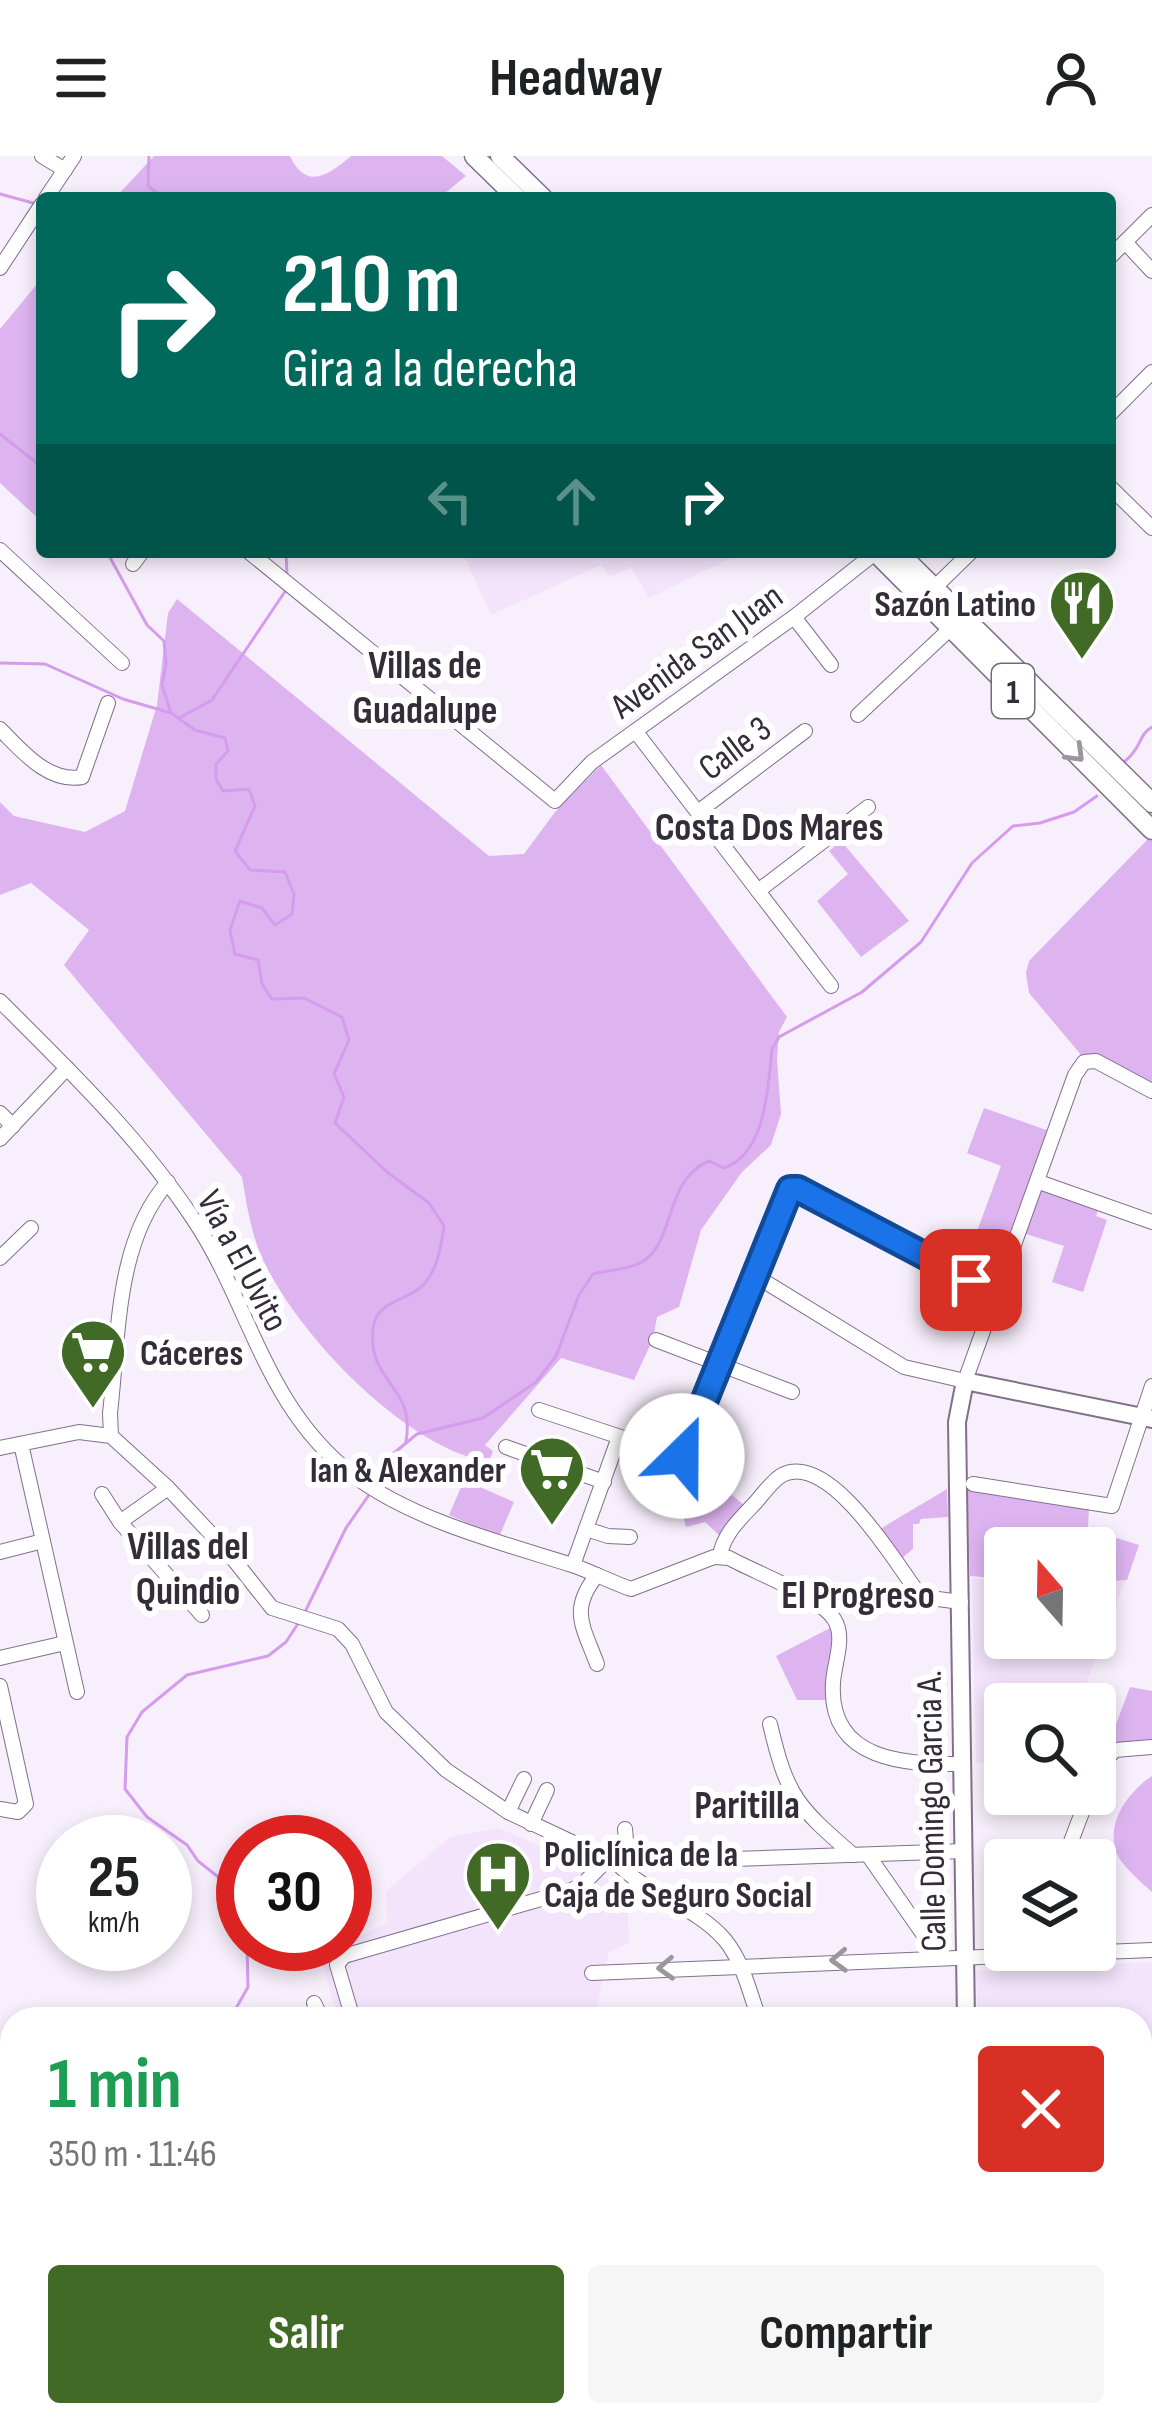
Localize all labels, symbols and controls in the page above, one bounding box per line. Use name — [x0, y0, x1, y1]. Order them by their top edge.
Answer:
icon: menu — [48, 45, 114, 111]
icon: person — [1038, 45, 1104, 111]
text: Headway — [489, 46, 663, 111]
text: 210 m — [282, 235, 461, 336]
icon: right — [84, 240, 240, 396]
text: Gira a la derecha — [282, 337, 578, 402]
icon: left — [417, 468, 483, 534]
icon: ahead — [543, 468, 609, 534]
icon: right — [669, 468, 735, 534]
restaurant icon: Sazón Latino — [1047, 568, 1117, 662]
street label: Avenida San Juan — [602, 575, 792, 729]
place label: Sazón Latino — [874, 584, 1036, 627]
district label: Villas de Guadalupe — [353, 643, 497, 735]
road number: 1 — [992, 664, 1034, 718]
street label: Calle 3 — [691, 708, 780, 790]
one-way arrow — [1062, 740, 1084, 762]
district label: Costa Dos Mares — [655, 805, 883, 852]
street label: Vía a El Uvito — [187, 1183, 297, 1339]
pin — [920, 1229, 1022, 1331]
icon: arrive — [938, 1247, 1004, 1313]
supermarket icon: Cáceres — [58, 1317, 128, 1411]
place label: Cáceres — [140, 1333, 243, 1376]
position arrow — [619, 1393, 745, 1519]
supermarket icon: Ian & Alexander — [517, 1434, 587, 1528]
place label: Ian & Alexander — [310, 1450, 506, 1493]
district label: Villas del Quindio — [127, 1524, 249, 1616]
north arrow — [984, 1527, 1116, 1659]
map controls — [984, 1527, 1116, 1971]
district label: El Progreso — [781, 1573, 935, 1620]
street label: Calle Domingo Garcia A. — [909, 1670, 956, 1952]
button: search — [984, 1683, 1116, 1815]
district label: Paritilla — [694, 1783, 800, 1830]
speed limit sign: 30 — [216, 1815, 372, 1971]
place label: Policlínica de la Caja de Seguro Social — [544, 1834, 812, 1918]
hospital icon: Policlínica de la Caja de Seguro Social — [463, 1839, 533, 1933]
button: layers — [984, 1839, 1116, 1971]
text: 25 — [88, 1842, 140, 1914]
text: km/h — [88, 1905, 140, 1941]
one-way arrow — [829, 1947, 848, 1973]
one-way arrow — [656, 1955, 675, 1981]
text: 1 min — [48, 2042, 182, 2129]
button: close — [978, 2046, 1104, 2172]
text: 350 m · 11:46 — [48, 2131, 217, 2178]
button: Salir — [48, 2265, 564, 2403]
button: Compartir — [588, 2265, 1104, 2403]

